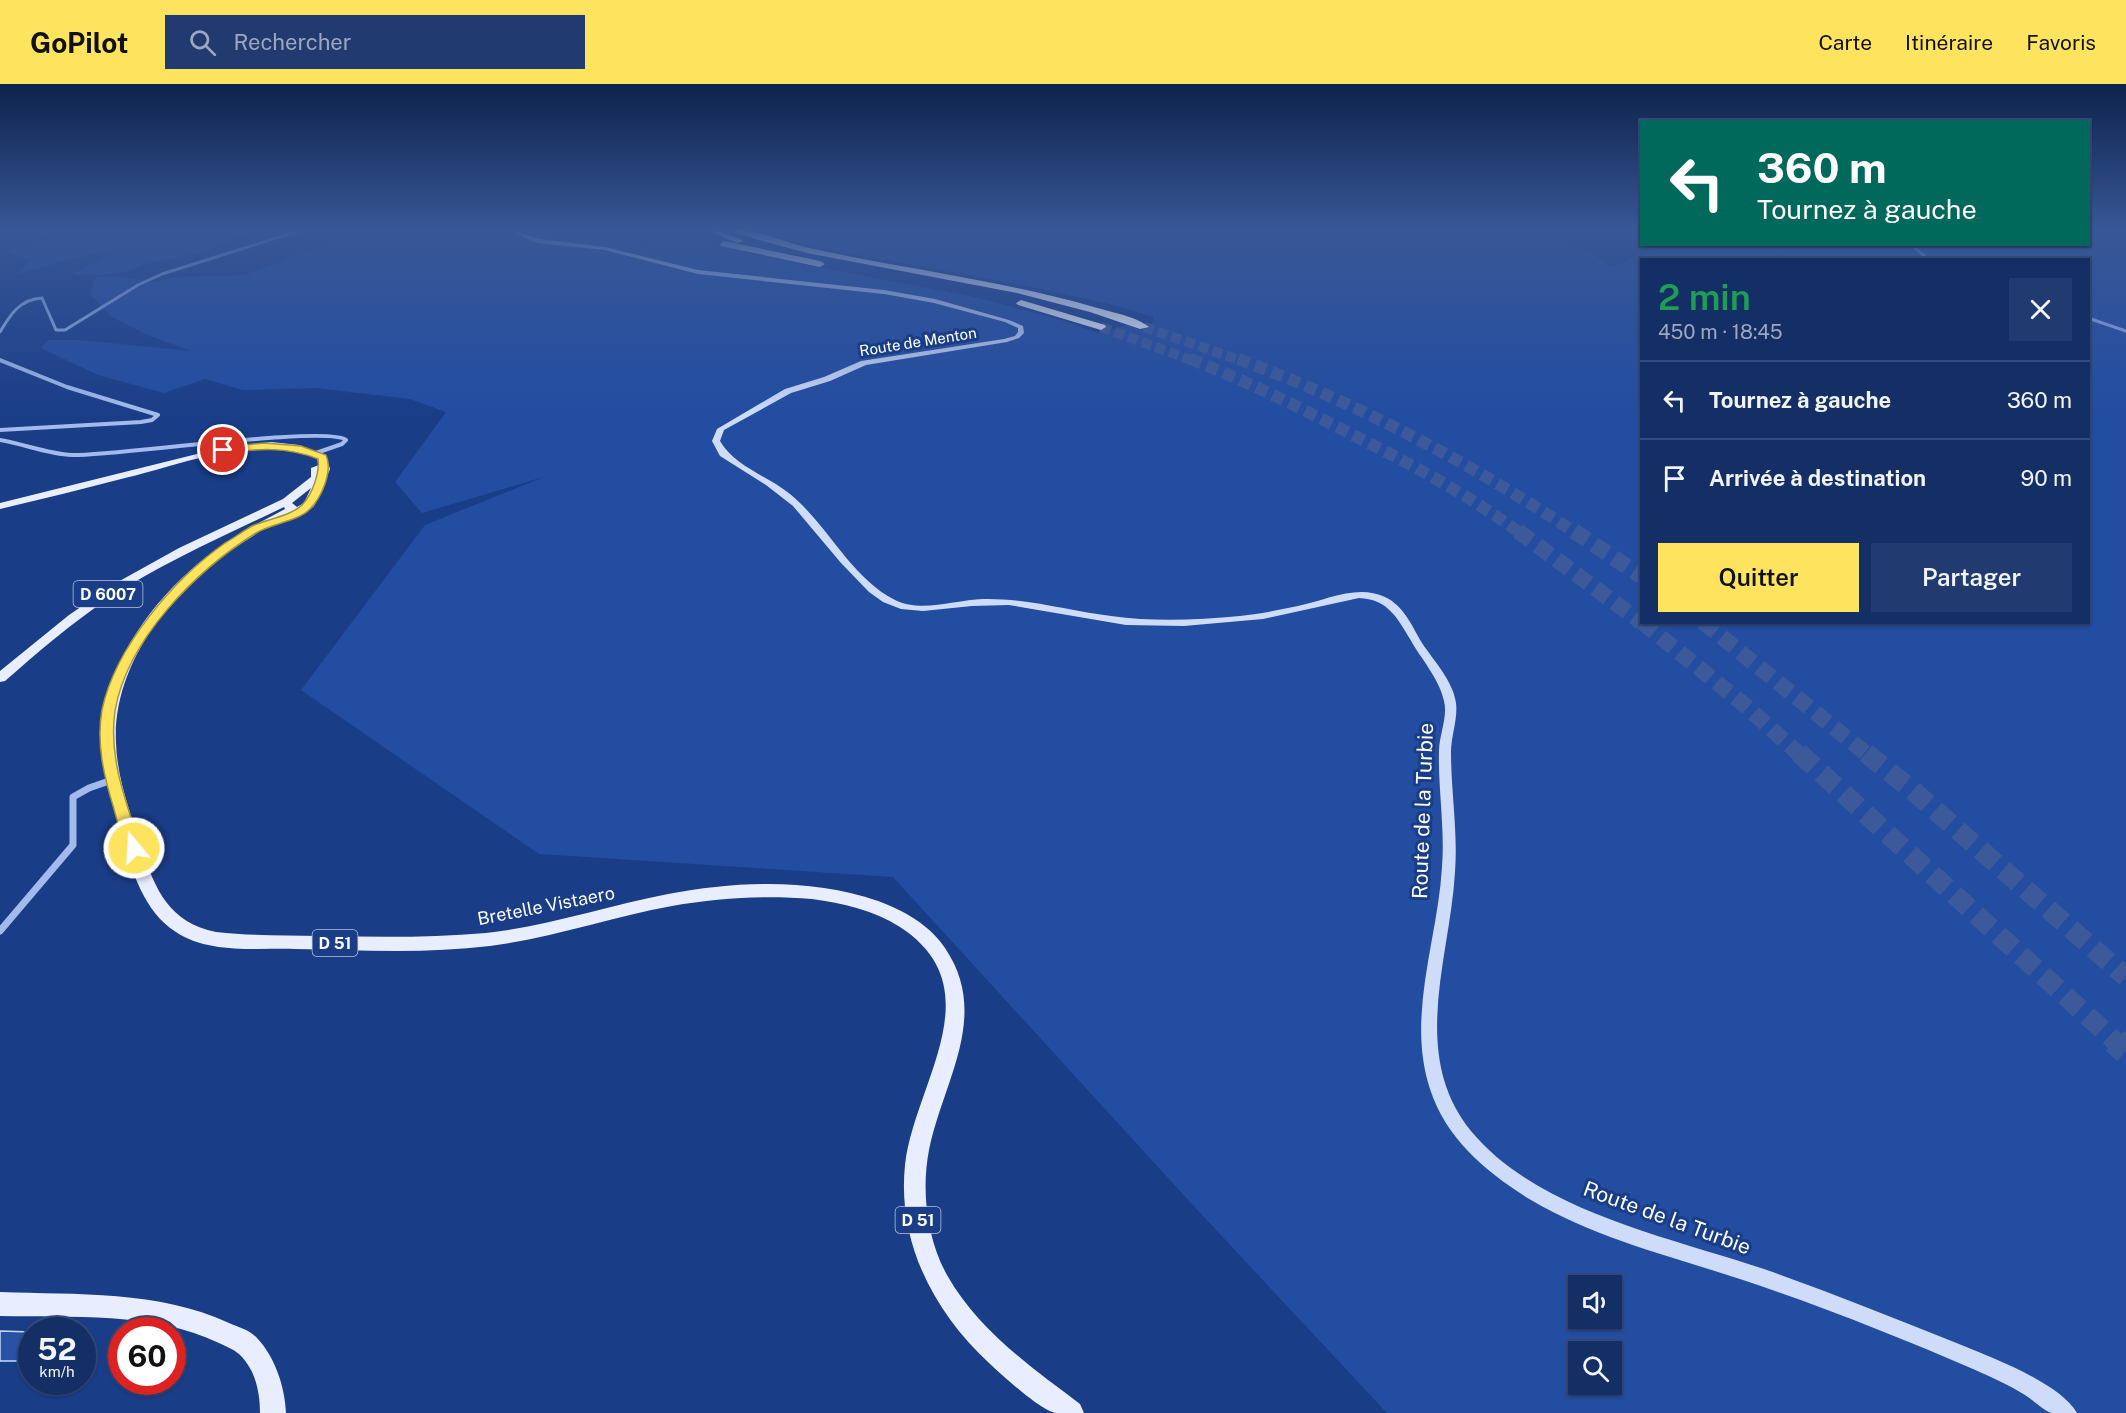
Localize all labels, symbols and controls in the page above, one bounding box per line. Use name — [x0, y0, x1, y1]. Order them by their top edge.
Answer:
search box — [165, 15, 585, 69]
text: GoPilot — [30, 26, 129, 59]
icon: search — [186, 26, 219, 59]
text: Rechercher — [234, 29, 351, 55]
text: Carte — [1818, 30, 1872, 55]
text: Itinéraire — [1905, 30, 1993, 55]
text: Favoris — [2026, 30, 2096, 55]
text: 360 m — [1757, 143, 1887, 192]
icon: left — [1658, 144, 1736, 222]
text: Tournez à gauche — [1757, 193, 1977, 225]
text: 2 min — [1658, 276, 1751, 318]
button: close — [2009, 278, 2072, 341]
text: 450 m · 18:45 — [1658, 320, 1782, 344]
street label: Route de Menton — [858, 324, 978, 359]
icon: left — [1658, 384, 1691, 417]
text: Tournez à gauche — [1709, 387, 1891, 413]
text: 360 m — [2007, 387, 2072, 413]
pin — [197, 424, 248, 475]
icon: arrive — [206, 433, 239, 466]
icon: arrive — [1658, 462, 1691, 495]
text: Arrivée à destination — [1709, 465, 1926, 491]
text: 90 m — [2021, 465, 2072, 491]
button: Quitter — [1658, 543, 1859, 612]
button: Partager — [1871, 543, 2072, 612]
road number: D 6007 — [74, 581, 142, 607]
street label: Route de la Turbie — [1407, 723, 1438, 899]
position arrow — [102, 816, 166, 880]
street label: Bretelle Vistaero — [475, 882, 616, 929]
road number: D 51 — [312, 930, 358, 956]
street label: Route de la Turbie — [1580, 1176, 1754, 1259]
road number: D 51 — [896, 1207, 940, 1233]
map controls — [1568, 1275, 1622, 1395]
button: sound — [1568, 1275, 1622, 1329]
speed limit sign: 60 — [108, 1317, 186, 1395]
text: 52 — [37, 1331, 77, 1367]
button: search — [1568, 1341, 1622, 1395]
text: km/h — [39, 1363, 75, 1380]

